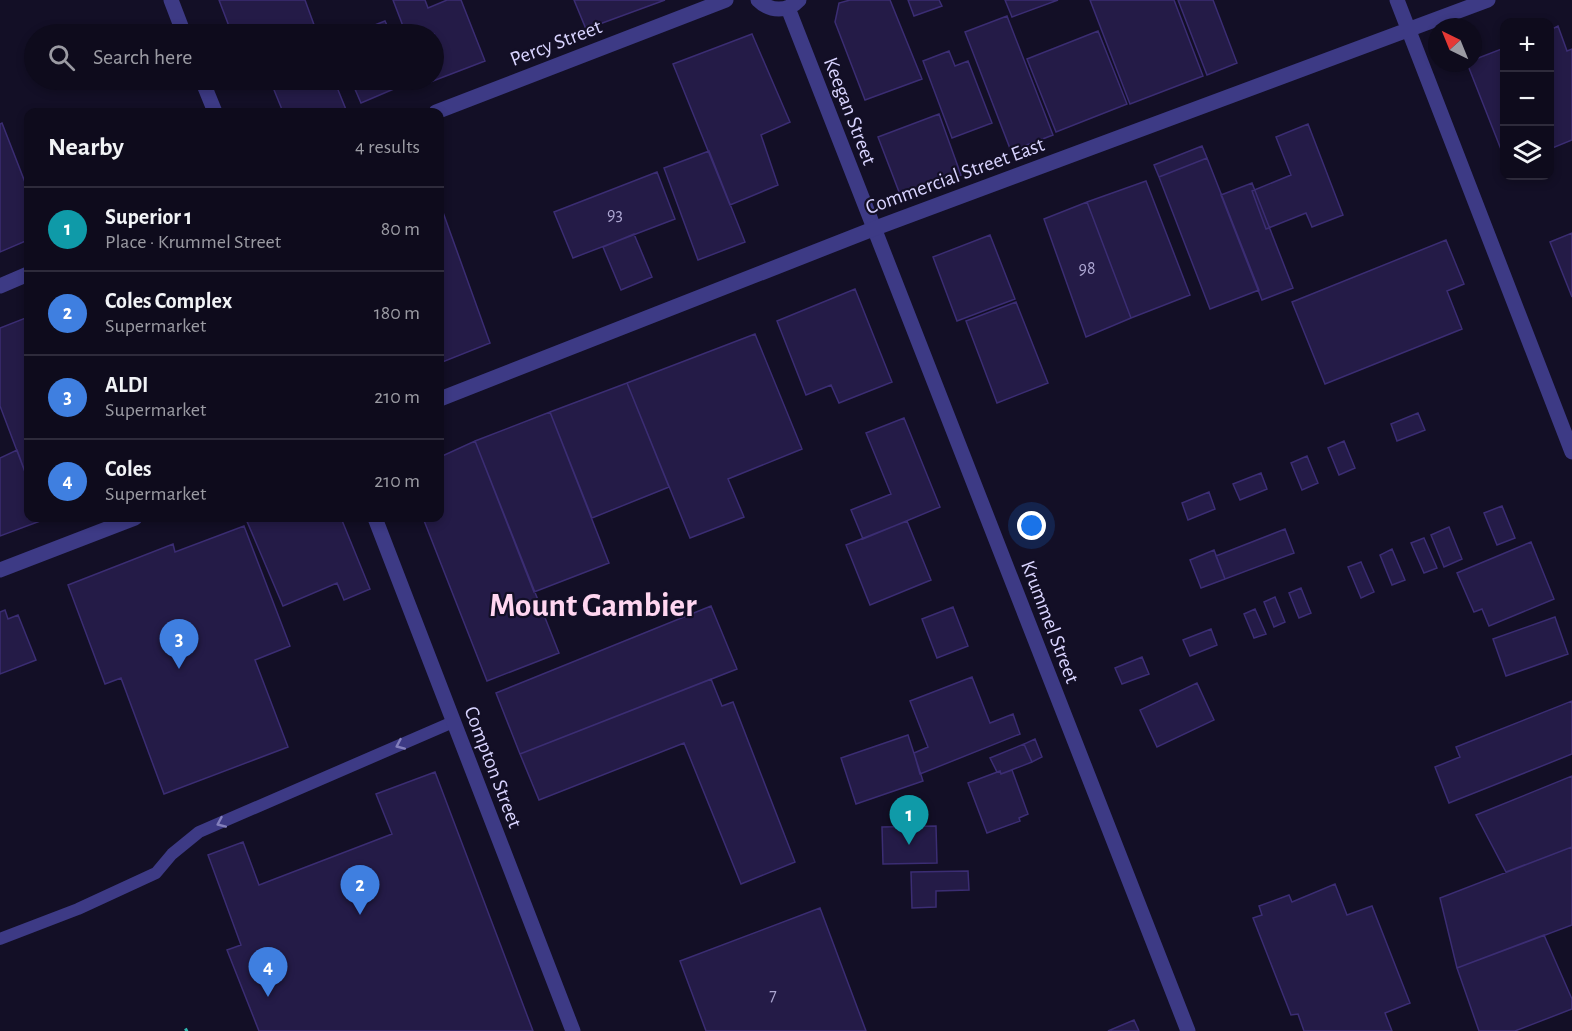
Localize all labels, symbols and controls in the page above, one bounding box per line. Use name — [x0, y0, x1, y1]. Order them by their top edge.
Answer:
street label: Percy Street — [507, 16, 605, 70]
north arrow — [1428, 18, 1482, 72]
map controls — [1500, 18, 1554, 180]
button: + — [1500, 18, 1554, 72]
search box — [24, 24, 444, 90]
icon: search — [45, 41, 78, 74]
text: Search here — [93, 46, 192, 68]
street label: Keegan Street — [820, 54, 880, 168]
button: − — [1500, 72, 1554, 126]
button: layers — [1500, 126, 1554, 180]
text: Nearby — [48, 134, 124, 160]
street label: Commercial Street East — [863, 134, 1048, 218]
text: 4 results — [355, 137, 420, 157]
text: Superior 1 — [105, 206, 192, 228]
house number: 93 — [607, 206, 623, 224]
text: 1 — [64, 219, 71, 239]
text: 80 m — [381, 219, 420, 239]
text: Place · Krummel Street — [105, 232, 281, 252]
house number: 98 — [1079, 260, 1096, 278]
text: Coles Complex — [105, 290, 232, 312]
text: 2 — [63, 303, 72, 323]
text: 180 m — [374, 303, 420, 323]
text: Supermarket — [105, 316, 206, 336]
text: ALDI — [105, 374, 149, 396]
text: 3 — [63, 387, 72, 407]
text: 210 m — [374, 387, 420, 407]
text: Supermarket — [105, 400, 206, 420]
text: Coles — [105, 458, 152, 480]
text: 4 — [62, 471, 73, 491]
text: 210 m — [374, 471, 420, 491]
text: Supermarket — [105, 484, 206, 504]
your location — [1017, 511, 1046, 540]
street label: Krummel Street — [1017, 558, 1083, 687]
district label: Mount Gambier — [489, 590, 697, 623]
pin: 3 — [160, 620, 198, 669]
street label: Compton Street — [460, 703, 526, 831]
one-way arrow — [395, 738, 406, 750]
pin: 1 — [890, 796, 928, 845]
one-way arrow — [216, 816, 227, 828]
pin: 2 — [340, 866, 380, 915]
pin: 4 — [248, 948, 288, 997]
house number: 7 — [769, 987, 777, 1005]

